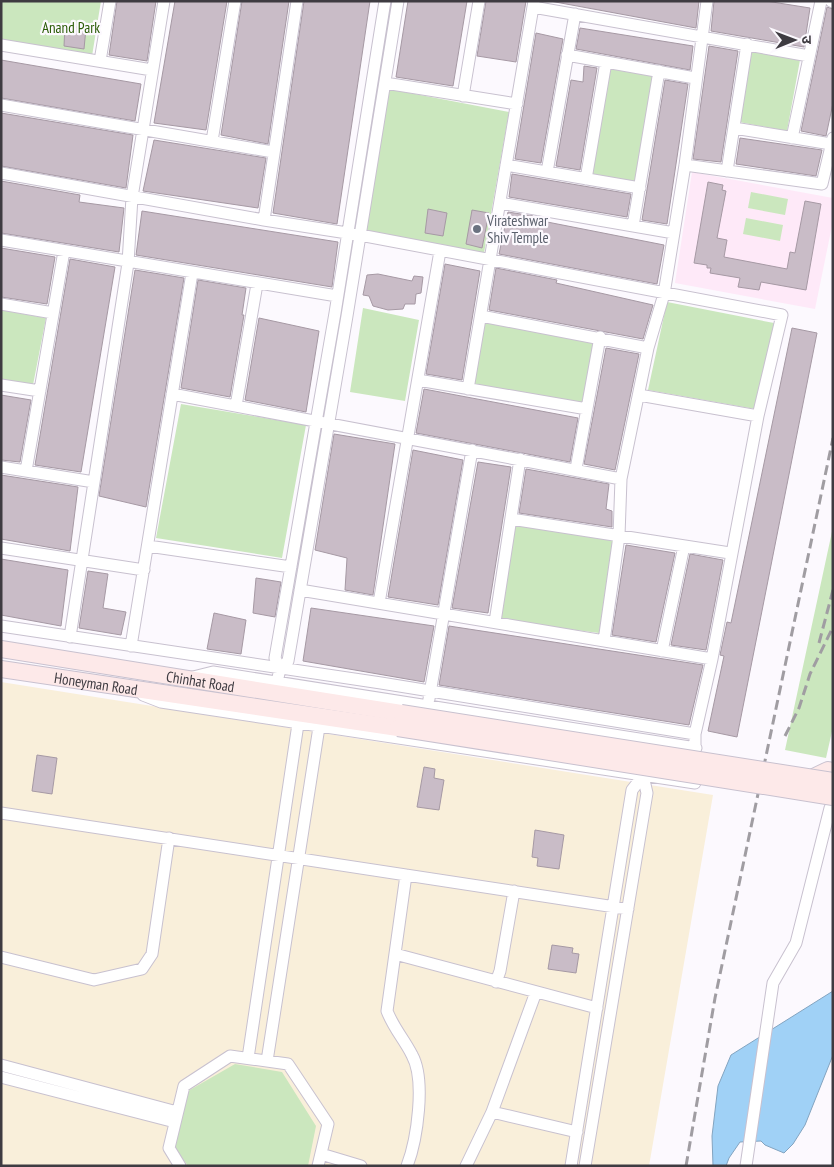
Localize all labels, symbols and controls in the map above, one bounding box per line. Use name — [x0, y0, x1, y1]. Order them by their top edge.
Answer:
north arrow — [769, 15, 819, 65]
park label: Anand Park — [42, 18, 100, 37]
text: उ — [798, 36, 816, 45]
place label: Virateshwar Shiv Temple — [486, 211, 549, 247]
marker: Virateshwar Shiv Temple — [471, 223, 483, 235]
street label: Chinhat Road — [165, 666, 236, 696]
street label: Honeyman Road — [53, 668, 139, 699]

